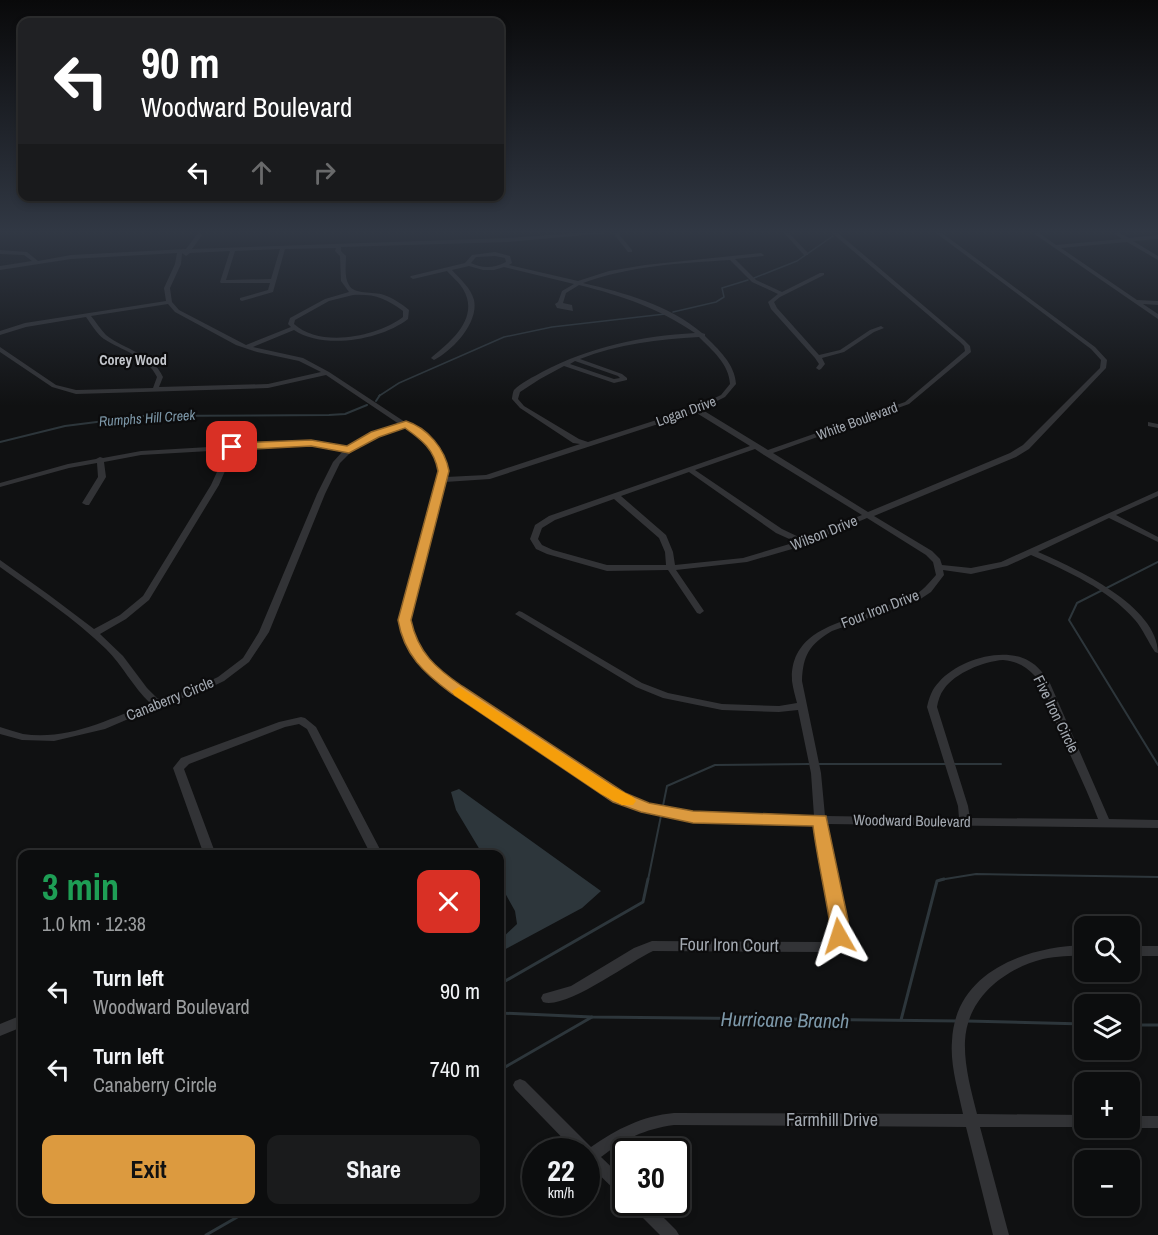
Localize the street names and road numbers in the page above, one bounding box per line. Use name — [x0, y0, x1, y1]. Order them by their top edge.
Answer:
street label: Logan Drive — [654, 392, 718, 430]
street label: White Boulevard — [814, 398, 900, 444]
street label: Wilson Drive — [787, 510, 861, 555]
street label: Four Iron Drive — [838, 584, 922, 633]
street label: Canaberry Circle — [123, 671, 217, 726]
street label: Five Iron Circle — [1029, 671, 1084, 756]
street label: Woodward Boulevard — [853, 809, 971, 832]
street label: Four Iron Court — [679, 931, 779, 958]
street label: Farmhill Drive — [786, 1107, 878, 1132]

